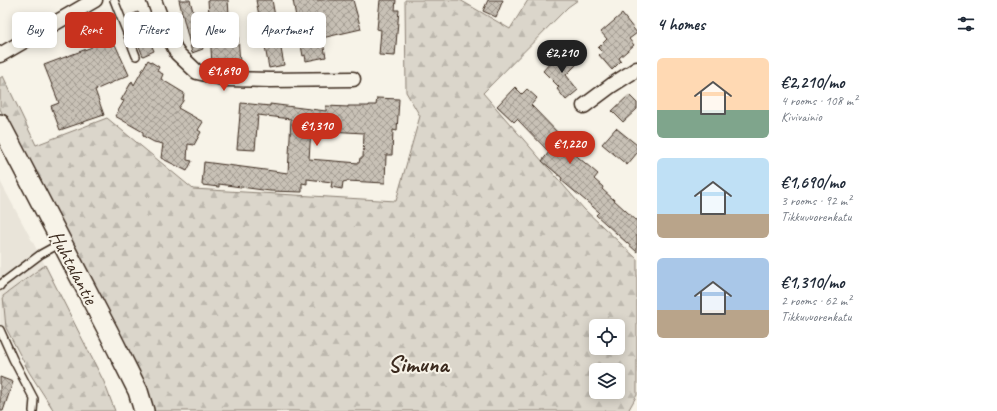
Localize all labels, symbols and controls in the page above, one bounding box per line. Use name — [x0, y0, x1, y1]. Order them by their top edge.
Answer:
chip: Buy — [12, 12, 57, 48]
chip: Rent — [65, 12, 116, 48]
chip: Filters — [124, 12, 183, 48]
chip: New — [191, 12, 239, 48]
chip: Apartment — [247, 12, 326, 48]
icon: filters — [955, 13, 977, 35]
text: 4 homes — [657, 14, 705, 35]
pin: €2,210 — [529, 40, 595, 74]
text: €2,210 — [546, 45, 578, 61]
pin: €1,690 — [191, 58, 257, 92]
text: €1,690 — [208, 63, 240, 79]
text: €2,210/mo — [781, 72, 844, 93]
icon: home — [689, 74, 737, 122]
text: 4 rooms · 108 m² — [781, 93, 857, 109]
text: Kivivainio — [781, 109, 822, 125]
pin: €1,310 — [284, 113, 350, 147]
text: €1,310 — [301, 118, 333, 134]
pin: €1,220 — [537, 131, 603, 165]
text: €1,220 — [554, 136, 586, 152]
text: €1,690/mo — [781, 172, 845, 193]
icon: home — [689, 174, 737, 222]
text: 3 rooms · 92 m² — [781, 193, 851, 209]
text: Tikkuvuorenkatu — [781, 209, 851, 225]
street label: Huhtalantie — [44, 226, 104, 310]
text: €1,310/mo — [781, 272, 844, 293]
icon: home — [689, 274, 737, 322]
text: 2 rooms · 62 m² — [781, 293, 851, 309]
text: Tikkuvuorenkatu — [781, 309, 851, 325]
map controls — [589, 319, 625, 399]
button: locate — [589, 319, 625, 355]
district label: Simuna — [388, 349, 450, 379]
button: layers — [589, 363, 625, 399]

